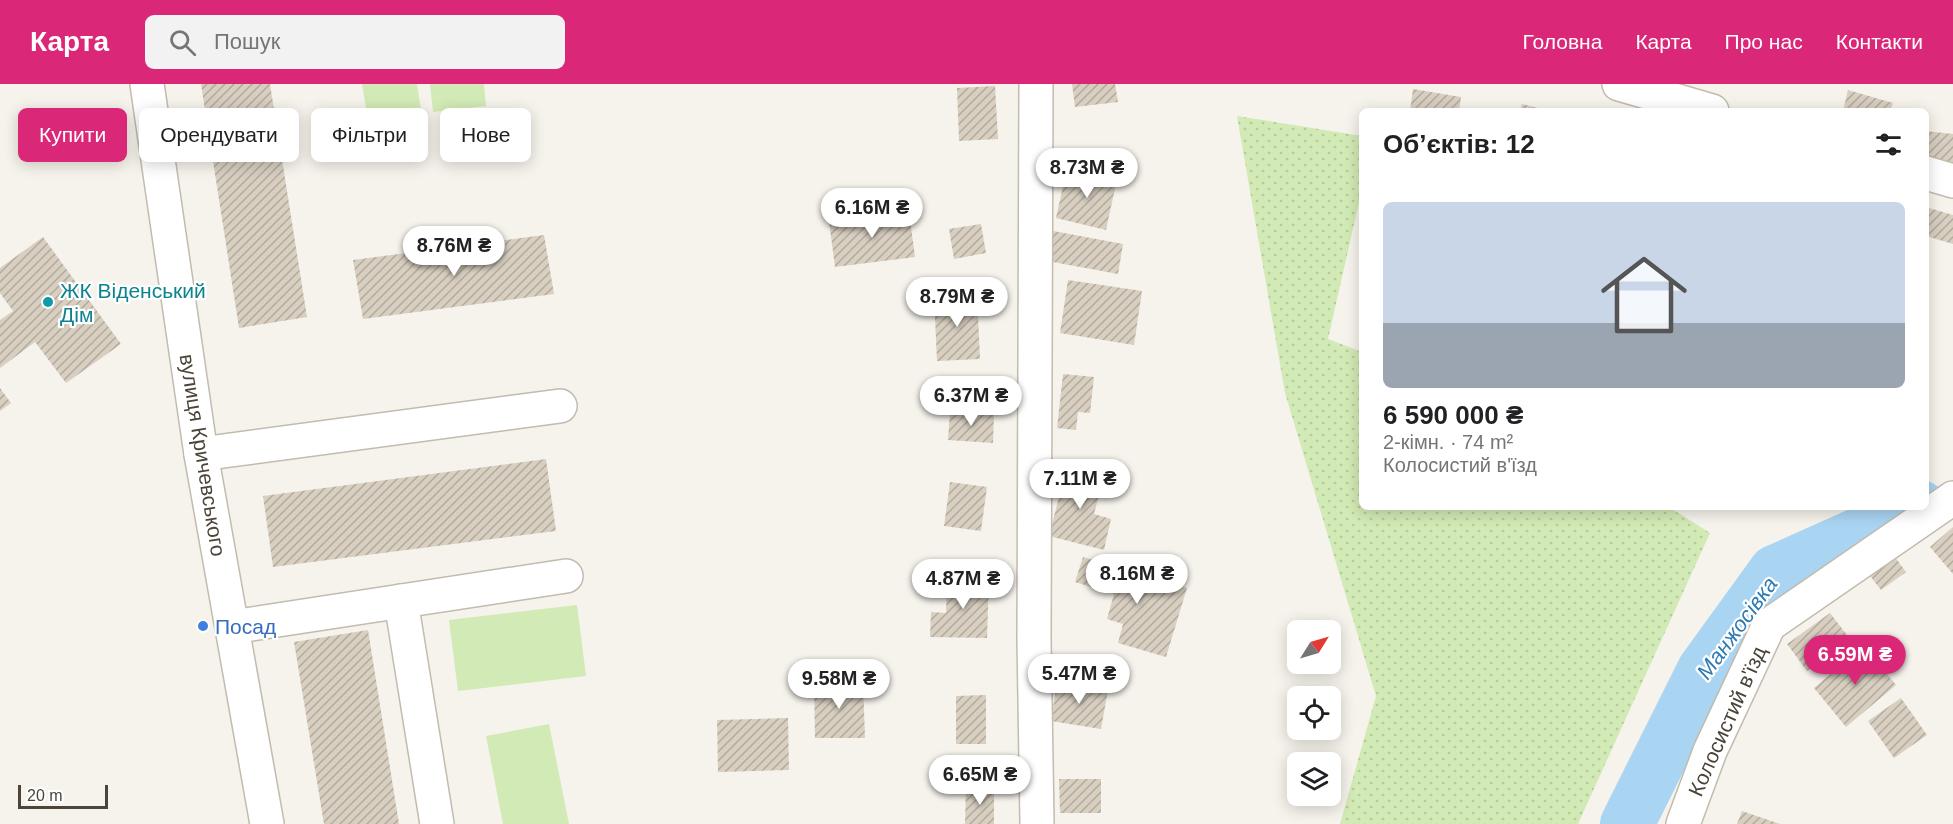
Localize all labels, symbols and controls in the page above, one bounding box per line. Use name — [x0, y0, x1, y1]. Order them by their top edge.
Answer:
search box — [145, 15, 565, 69]
text: Карта — [30, 26, 109, 57]
icon: search — [166, 26, 199, 59]
text: Пошук — [214, 29, 280, 54]
text: Головна — [1523, 30, 1602, 53]
text: Карта — [1635, 30, 1692, 53]
text: Про нас — [1725, 30, 1803, 53]
text: Контакти — [1836, 30, 1923, 53]
chip: Купити — [18, 108, 127, 162]
chip: Орендувати — [139, 108, 299, 162]
chip: Фільтри — [311, 108, 428, 162]
chip: Нове — [440, 108, 531, 162]
icon: filters — [1872, 128, 1905, 161]
text: Об’єктів: 12 — [1383, 129, 1535, 159]
pin: 8.73M ₴ — [1032, 148, 1142, 199]
text: 8.73M ₴ — [1050, 156, 1124, 178]
pin: 6.16M ₴ — [817, 188, 927, 239]
text: 6.16M ₴ — [835, 196, 909, 218]
pin: 8.76M ₴ — [399, 226, 509, 277]
text: 8.76M ₴ — [417, 234, 491, 256]
icon: home — [1590, 241, 1698, 349]
pin: 8.79M ₴ — [902, 277, 1012, 328]
place label: ЖК Віденський Дім — [60, 279, 206, 326]
text: 8.79M ₴ — [920, 285, 994, 307]
marker: ЖК Віденський Дім — [41, 295, 55, 309]
street label: вулиця Кричевського — [176, 352, 230, 558]
pin: 6.37M ₴ — [916, 376, 1026, 427]
text: 6.37M ₴ — [934, 384, 1008, 406]
text: 6 590 000 ₴ — [1383, 400, 1523, 430]
text: 2-кімн. · 74 m² — [1383, 431, 1513, 453]
text: Колосистий в'їзд — [1383, 454, 1537, 476]
pin: 7.11M ₴ — [1025, 459, 1135, 510]
text: 7.11M ₴ — [1043, 467, 1117, 489]
pin: 8.16M ₴ — [1082, 554, 1192, 605]
pin: 4.87M ₴ — [908, 559, 1018, 610]
text: 8.16M ₴ — [1100, 562, 1174, 584]
text: 4.87M ₴ — [926, 567, 1000, 589]
water label: Манжосівка — [1692, 572, 1782, 684]
place label: Посад — [215, 615, 276, 638]
marker: Посад — [196, 619, 210, 633]
north arrow — [1287, 620, 1341, 674]
map controls — [1287, 620, 1341, 806]
pin: 6.59M ₴ — [1800, 635, 1910, 686]
street label: Колосистий в'їзд — [1684, 642, 1770, 800]
text: 6.59M ₴ — [1818, 643, 1892, 665]
pin: 5.47M ₴ — [1024, 654, 1134, 705]
pin: 9.58M ₴ — [784, 659, 894, 710]
text: 5.47M ₴ — [1042, 662, 1116, 684]
text: 9.58M ₴ — [802, 667, 876, 689]
button: locate — [1287, 686, 1341, 740]
button: layers — [1287, 752, 1341, 806]
pin: 6.65M ₴ — [925, 755, 1035, 806]
text: 6.65M ₴ — [943, 763, 1017, 785]
scale bar — [18, 782, 108, 810]
text: 20 m — [27, 787, 63, 804]

